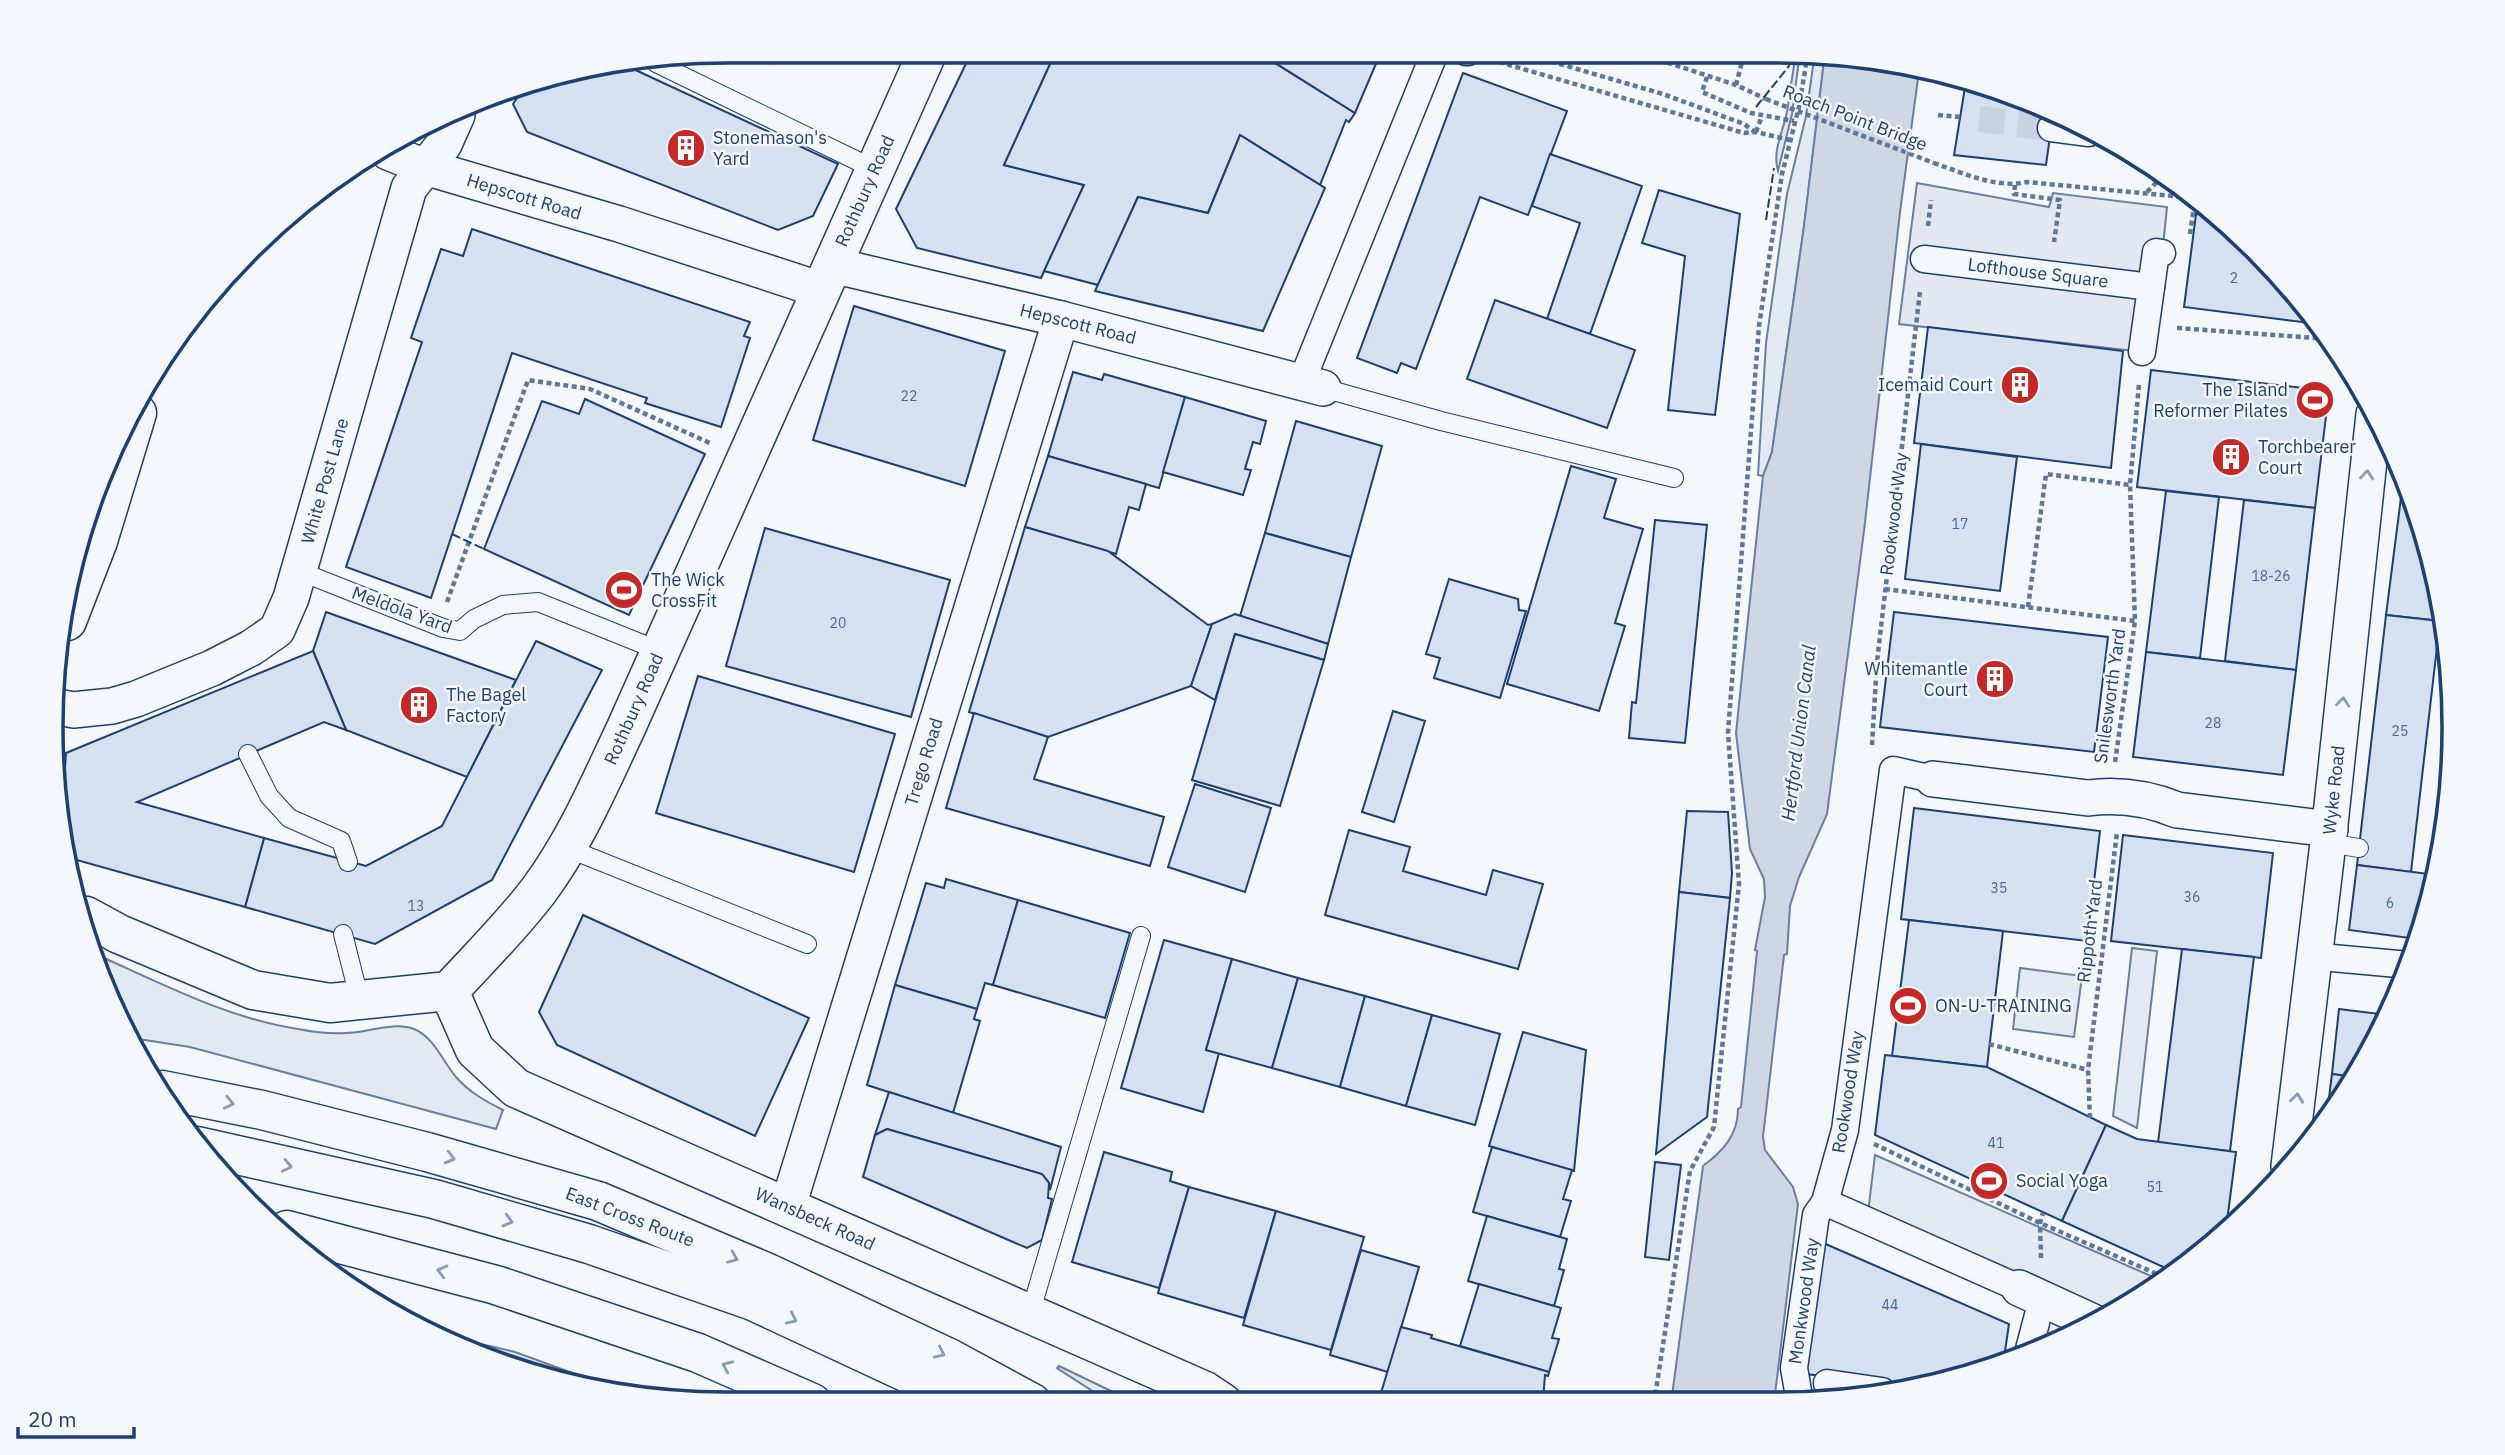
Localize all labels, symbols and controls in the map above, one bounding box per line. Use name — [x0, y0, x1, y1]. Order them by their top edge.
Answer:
street label: Roach Point Bridge — [1780, 79, 1931, 156]
place label: Stonemason's Yard — [713, 126, 827, 170]
building icon: Stonemason's Yard — [665, 127, 707, 169]
street label: Rothbury Road — [830, 131, 899, 250]
street label: Hepscott Road — [464, 168, 584, 225]
street label: Lofthouse Square — [1966, 252, 2110, 293]
house number: 2 — [2230, 269, 2238, 287]
street label: Hepscott Road — [1018, 298, 1139, 349]
building icon: Icemaid Court — [1999, 364, 2041, 406]
place label: Icemaid Court — [1878, 373, 1993, 396]
place label: The Island Reformer Pilates — [2153, 378, 2288, 422]
sports icon: The Island Reformer Pilates — [2294, 379, 2336, 421]
house number: 22 — [901, 387, 917, 405]
street label: White Post Lane — [296, 415, 353, 546]
place label: Torchbearer Court — [2258, 435, 2356, 479]
building icon: Torchbearer Court — [2210, 436, 2252, 478]
street label: Rookwood Way — [1875, 451, 1912, 577]
one-way arrow — [2360, 470, 2375, 481]
house number: 17 — [1952, 515, 1968, 533]
house number: 18-26 — [2251, 567, 2291, 585]
place label: The Wick CrossFit — [651, 568, 725, 612]
sports icon: The Wick CrossFit — [603, 569, 645, 611]
street label: Meldola Yard — [349, 581, 455, 638]
house number: 20 — [830, 614, 846, 632]
street label: Snilesworth Yard — [2089, 627, 2130, 765]
water label: Hertford Union Canal — [1775, 644, 1821, 822]
street label: Rothbury Road — [599, 649, 668, 768]
place label: Whitemantle Court — [1864, 657, 1968, 701]
building icon: Whitemantle Court — [1974, 658, 2016, 700]
place label: The Bagel Factory — [446, 683, 526, 727]
building icon: The Bagel Factory — [398, 684, 440, 726]
one-way arrow — [2335, 696, 2350, 707]
house number: 28 — [2205, 714, 2221, 732]
street label: Trego Road — [899, 715, 948, 809]
house number: 25 — [2392, 722, 2408, 740]
street label: Wyke Road — [2317, 744, 2350, 836]
street label: Rippoth Yard — [2072, 878, 2107, 984]
house number: 35 — [1991, 879, 2007, 897]
house number: 36 — [2184, 888, 2200, 906]
house number: 6 — [2386, 894, 2394, 912]
house number: 13 — [408, 897, 424, 915]
sports icon: ON-U-TRAINING — [1887, 985, 1929, 1027]
place label: ON-U-TRAINING — [1935, 994, 2072, 1017]
street label: Rookwood Way — [1826, 1029, 1869, 1155]
one-way arrow — [2289, 1092, 2304, 1104]
one-way arrow — [223, 1095, 235, 1110]
house number: 41 — [1988, 1134, 2004, 1152]
one-way arrow — [443, 1150, 455, 1165]
one-way arrow — [281, 1158, 293, 1172]
sports icon: Social Yoga — [1968, 1160, 2010, 1202]
place label: Social Yoga — [2016, 1169, 2108, 1192]
house number: 51 — [2147, 1178, 2163, 1196]
street label: East Cross Route — [562, 1181, 698, 1252]
street label: Wansbeck Road — [752, 1182, 879, 1255]
one-way arrow — [502, 1212, 514, 1227]
street label: Monkwood Way — [1783, 1236, 1824, 1366]
one-way arrow — [726, 1250, 738, 1264]
one-way arrow — [436, 1264, 448, 1279]
house number: 44 — [1882, 1296, 1898, 1314]
one-way arrow — [785, 1311, 797, 1325]
one-way arrow — [933, 1345, 945, 1359]
one-way arrow — [722, 1360, 735, 1374]
scale bar — [18, 1396, 133, 1440]
text: 20 m — [28, 1405, 77, 1433]

